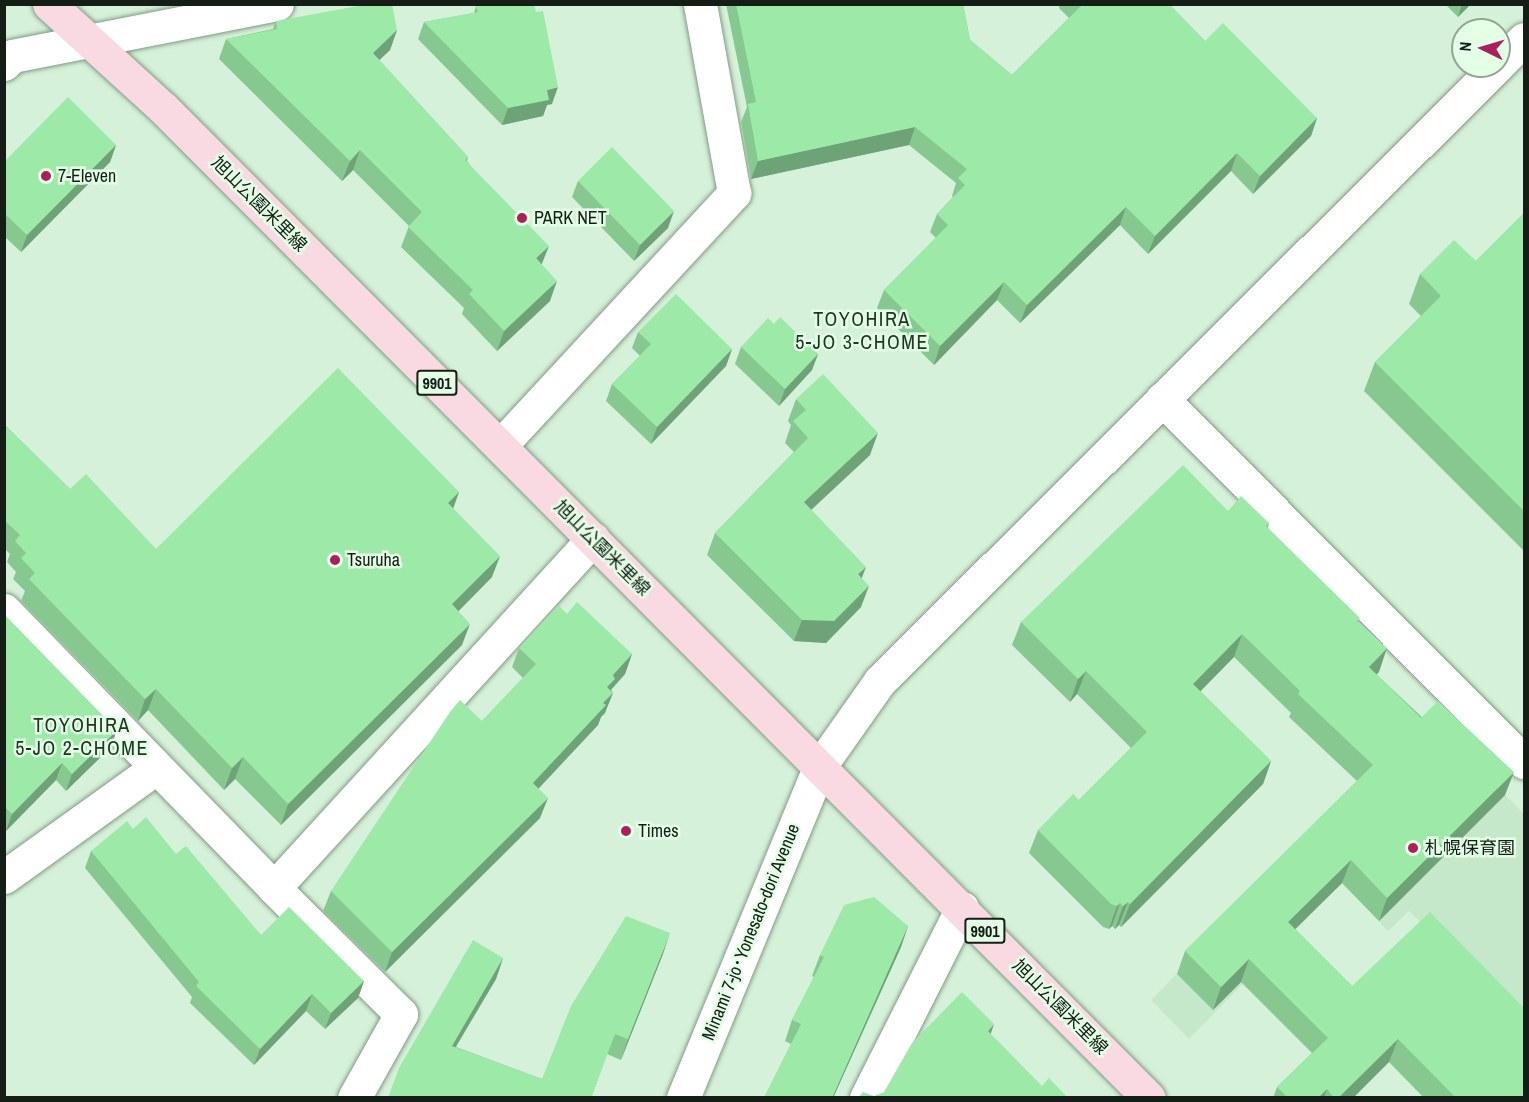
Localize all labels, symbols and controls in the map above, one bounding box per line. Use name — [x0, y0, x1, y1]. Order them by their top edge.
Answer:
north arrow — [1451, 18, 1511, 78]
text: N — [1454, 41, 1476, 52]
street label: 旭山公園米里線 — [207, 152, 311, 256]
place label: 7-Eleven — [58, 165, 116, 187]
marker: 7-Eleven — [39, 169, 53, 183]
place label: PARK NET — [534, 207, 607, 229]
marker: PARK NET — [515, 211, 529, 225]
district label: TOYOHIRA 5-JO 3-CHOME — [795, 306, 929, 353]
road number: 9901 — [416, 370, 458, 396]
street label: 旭山公園米里線 — [550, 496, 654, 600]
place label: Tsuruha — [347, 549, 400, 571]
marker: Tsuruha — [328, 553, 342, 567]
district label: TOYOHIRA 5-JO 2-CHOME — [15, 712, 149, 759]
place label: Times — [638, 820, 679, 842]
street label: Minami 7-jo･Yonesato-dori Avenue — [697, 820, 805, 1044]
marker: Times — [619, 824, 633, 838]
place label: 札幌保育園 — [1425, 837, 1515, 859]
marker: 札幌保育園 — [1406, 841, 1420, 855]
road number: 9901 — [964, 918, 1006, 944]
street label: 旭山公園米里線 — [1008, 955, 1112, 1059]

